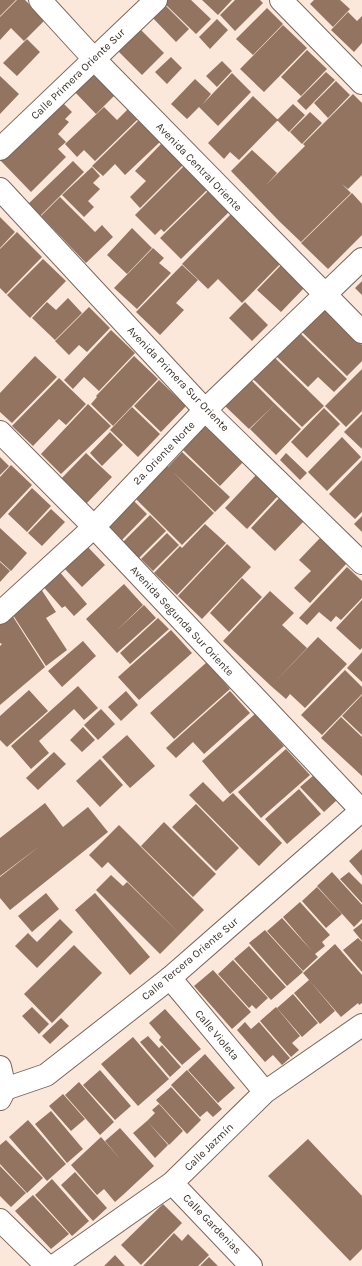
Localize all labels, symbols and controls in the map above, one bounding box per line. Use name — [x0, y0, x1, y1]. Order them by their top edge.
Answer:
street label: Calle Primera Oriente Sur — [28, 26, 128, 122]
street label: Avenida Central Oriente — [153, 120, 245, 214]
street label: Avenida Primera Sur Oriente — [124, 324, 232, 434]
street label: 2a. Oriente Norte — [130, 418, 198, 487]
street label: Avenida Segunda Sur Oriente — [128, 563, 237, 679]
street label: Calle Tercera Oriente Sur — [139, 915, 241, 1003]
street label: Calle Violeta — [192, 1007, 242, 1063]
street label: Calle Jazmín — [182, 1120, 236, 1174]
street label: Calle Gardenias — [180, 1191, 244, 1257]

